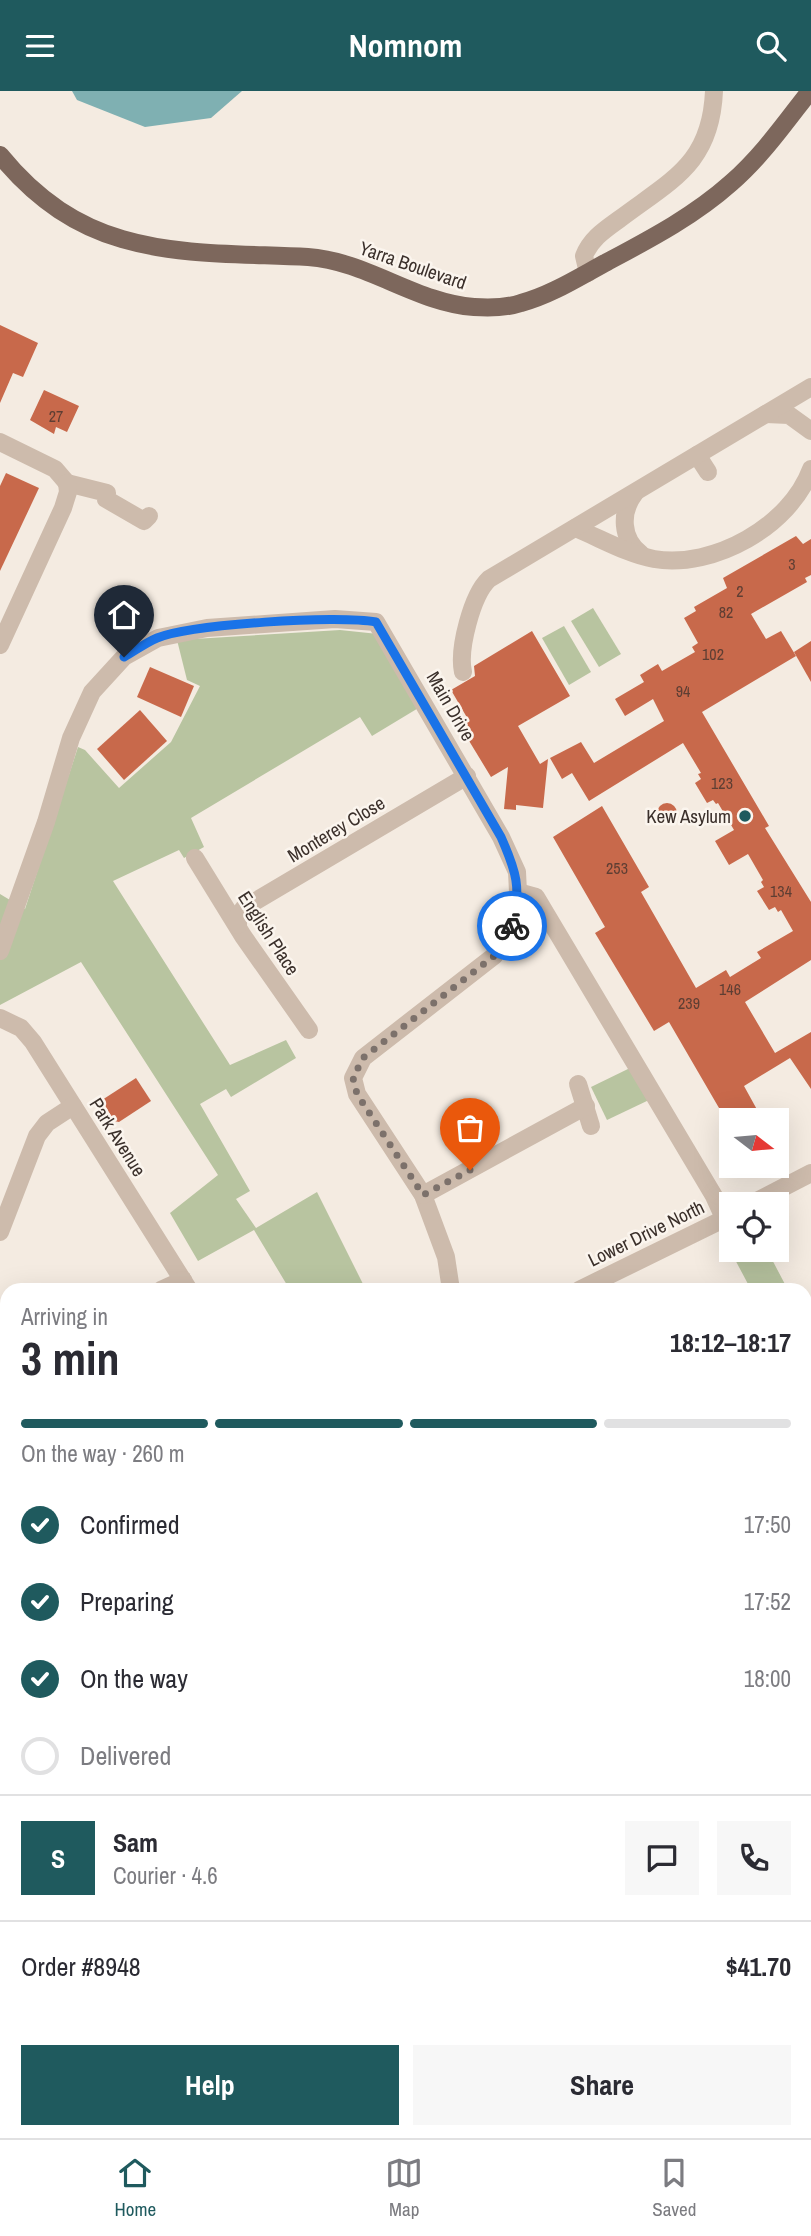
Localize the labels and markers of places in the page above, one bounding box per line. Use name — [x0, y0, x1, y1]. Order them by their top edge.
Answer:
pin — [94, 585, 154, 657]
place label: Kew Asylum — [646, 803, 731, 829]
marker: Kew Asylum — [737, 808, 753, 824]
pin — [440, 1098, 500, 1170]

